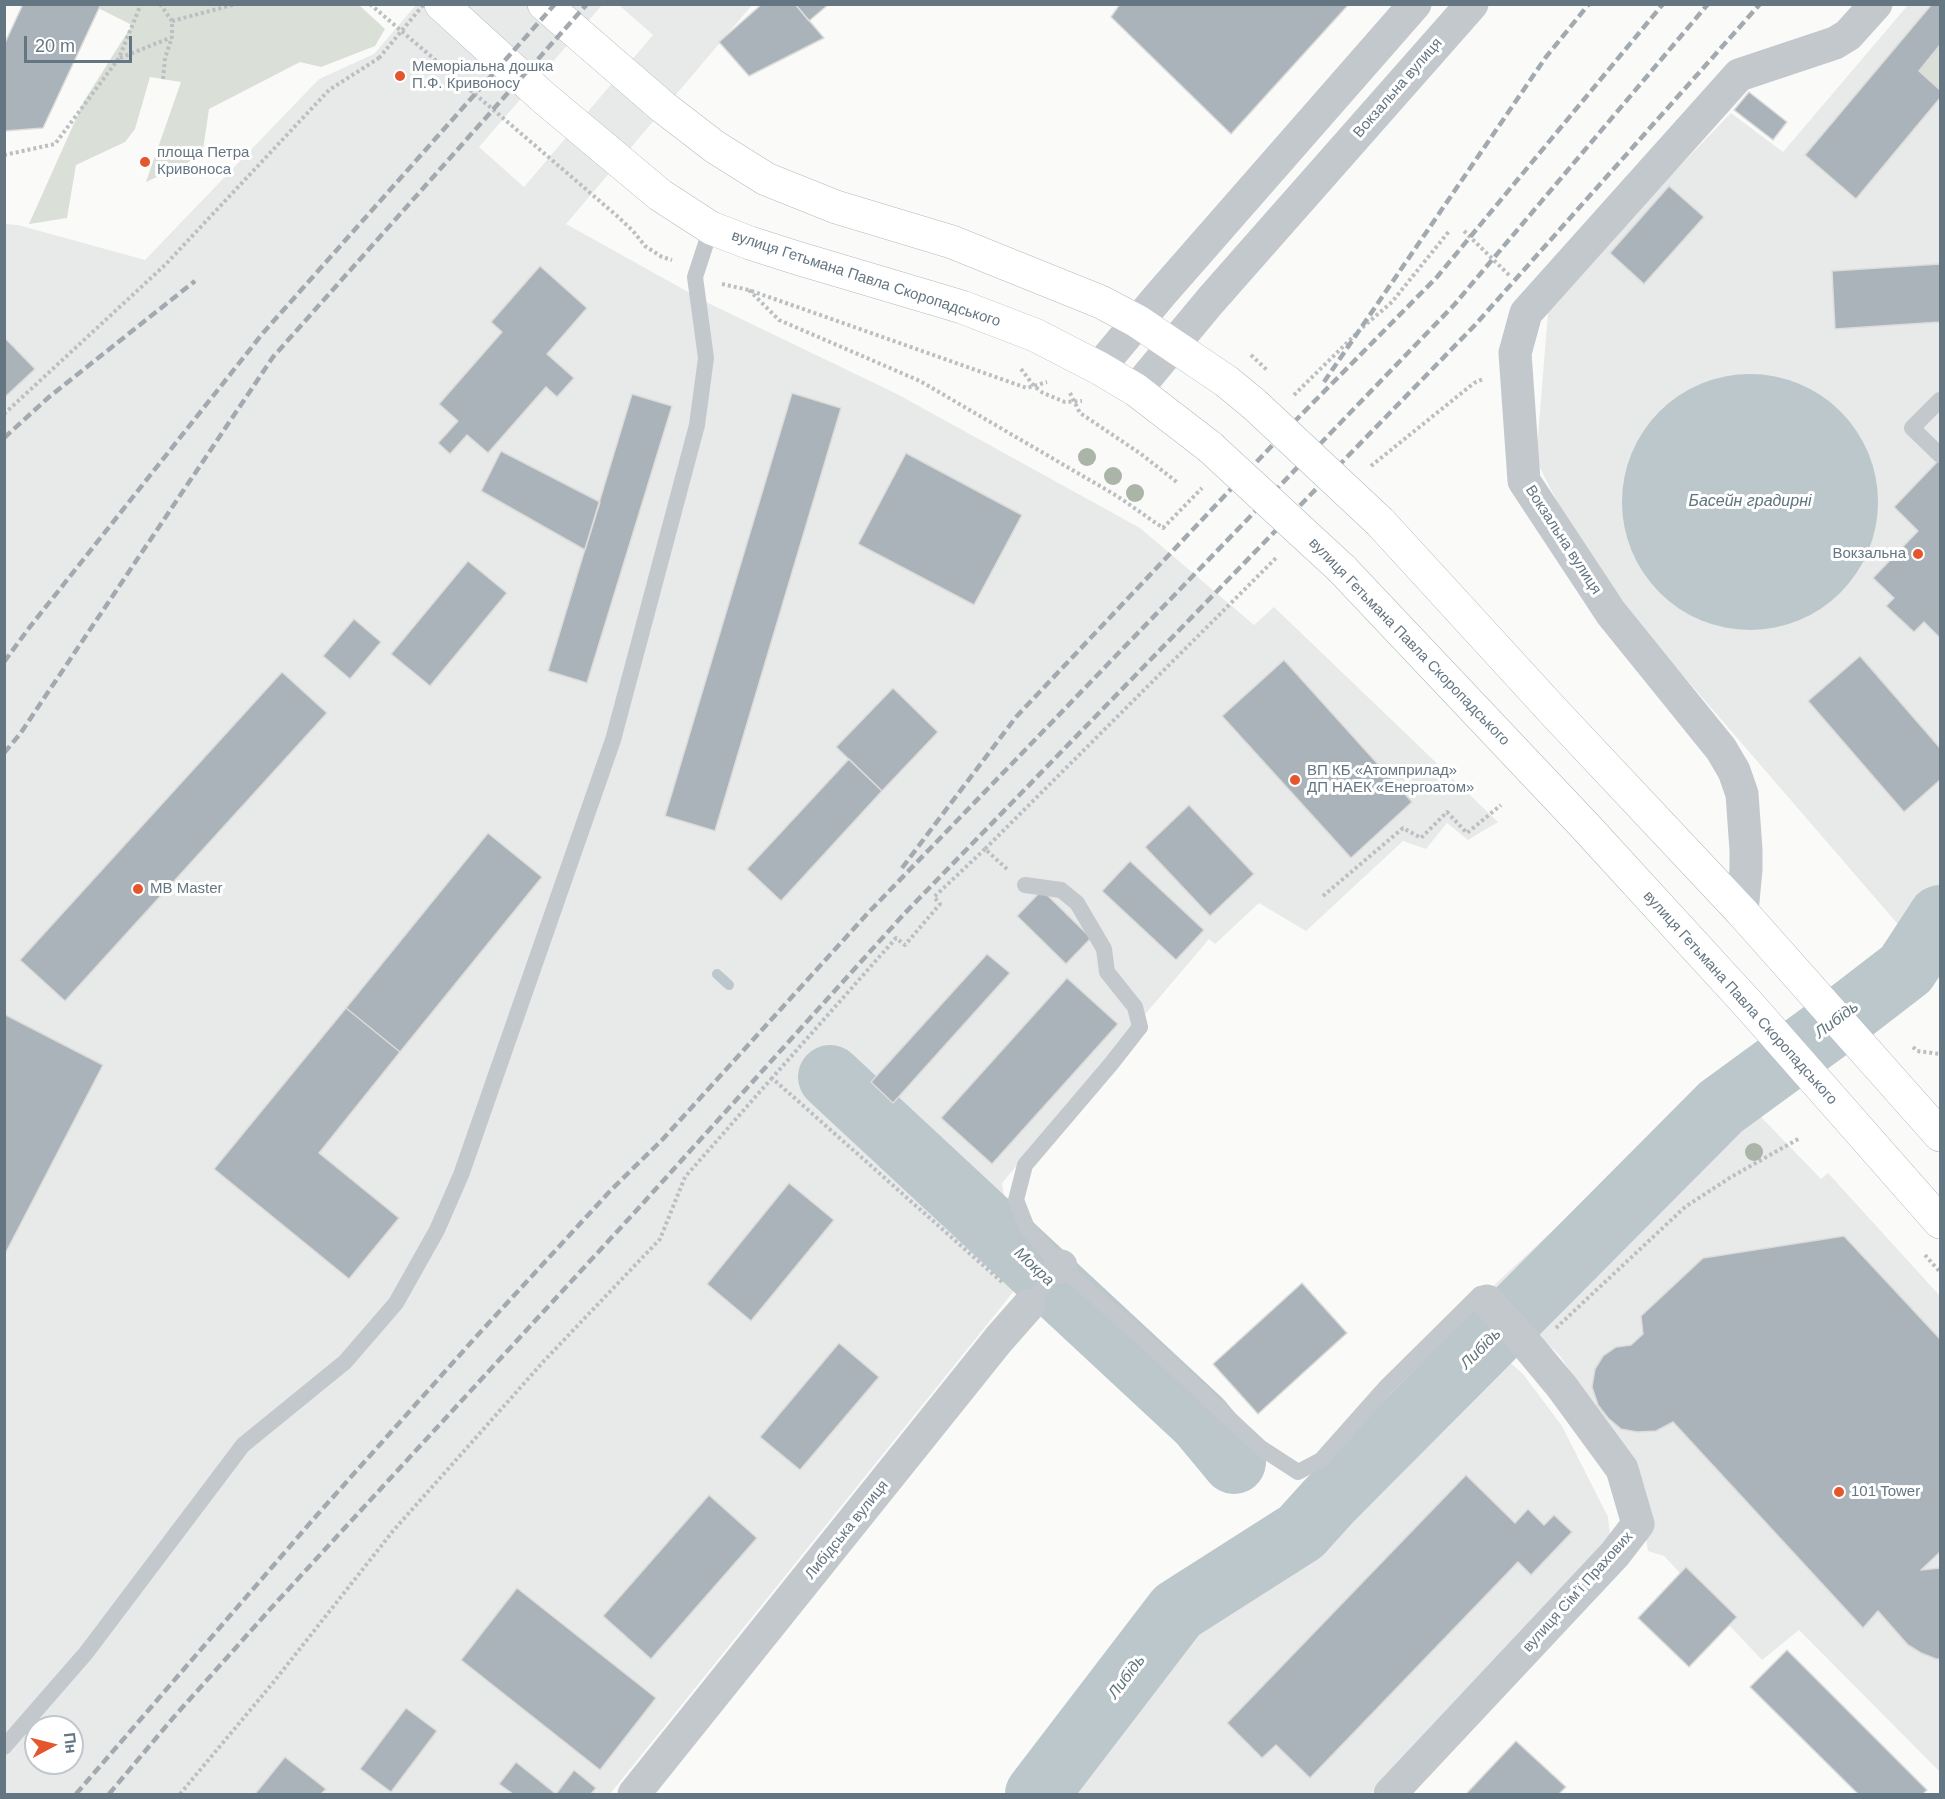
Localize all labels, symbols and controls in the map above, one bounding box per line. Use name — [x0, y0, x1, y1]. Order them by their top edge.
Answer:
scale bar — [27, 24, 135, 62]
street label: Вокзальна вулиця — [1350, 34, 1446, 142]
text: 20 m — [35, 36, 75, 56]
place label: Меморіальна дошка П.Ф. Кривоносу — [412, 58, 553, 93]
marker: Меморіальна дошка П.Ф. Кривоносу — [393, 69, 407, 83]
place label: площа Петра Кривоноса — [157, 144, 249, 179]
marker: площа Петра Кривоноса — [138, 155, 152, 169]
street label: вулиця Гетьмана Павла Скоропадського — [729, 227, 1003, 331]
street label: Вокзальна вулиця — [1521, 482, 1605, 598]
water label: Басейн градирні — [1688, 492, 1812, 512]
street label: вулиця Гетьмана Павла Скоропадського — [1305, 534, 1513, 750]
place label: Вокзальна — [1833, 545, 1906, 563]
marker: Вокзальна — [1911, 547, 1925, 561]
place label: ВП КБ «Атомприлад» ДП НАЕК «Енергоатом» — [1307, 762, 1474, 797]
marker: ВП КБ «Атомприлад» ДП НАЕК «Енергоатом» — [1288, 773, 1302, 787]
place label: MB Master — [150, 880, 223, 898]
marker: MB Master — [131, 882, 145, 896]
street label: вулиця Гетьмана Павла Скоропадського — [1639, 887, 1841, 1109]
water label: Либідь — [1811, 997, 1863, 1043]
water label: Мокра — [1010, 1244, 1058, 1290]
water label: Либідь — [1457, 1325, 1505, 1373]
street label: Либідська вулиця — [802, 1477, 892, 1583]
place label: 101 Tower — [1851, 1483, 1920, 1501]
marker: 101 Tower — [1832, 1485, 1846, 1499]
street label: вулиця Сімʼї Прахових — [1519, 1528, 1637, 1656]
water label: Либідь — [1104, 1651, 1150, 1703]
north arrow — [24, 1715, 84, 1775]
text: Пн — [61, 1731, 80, 1755]

